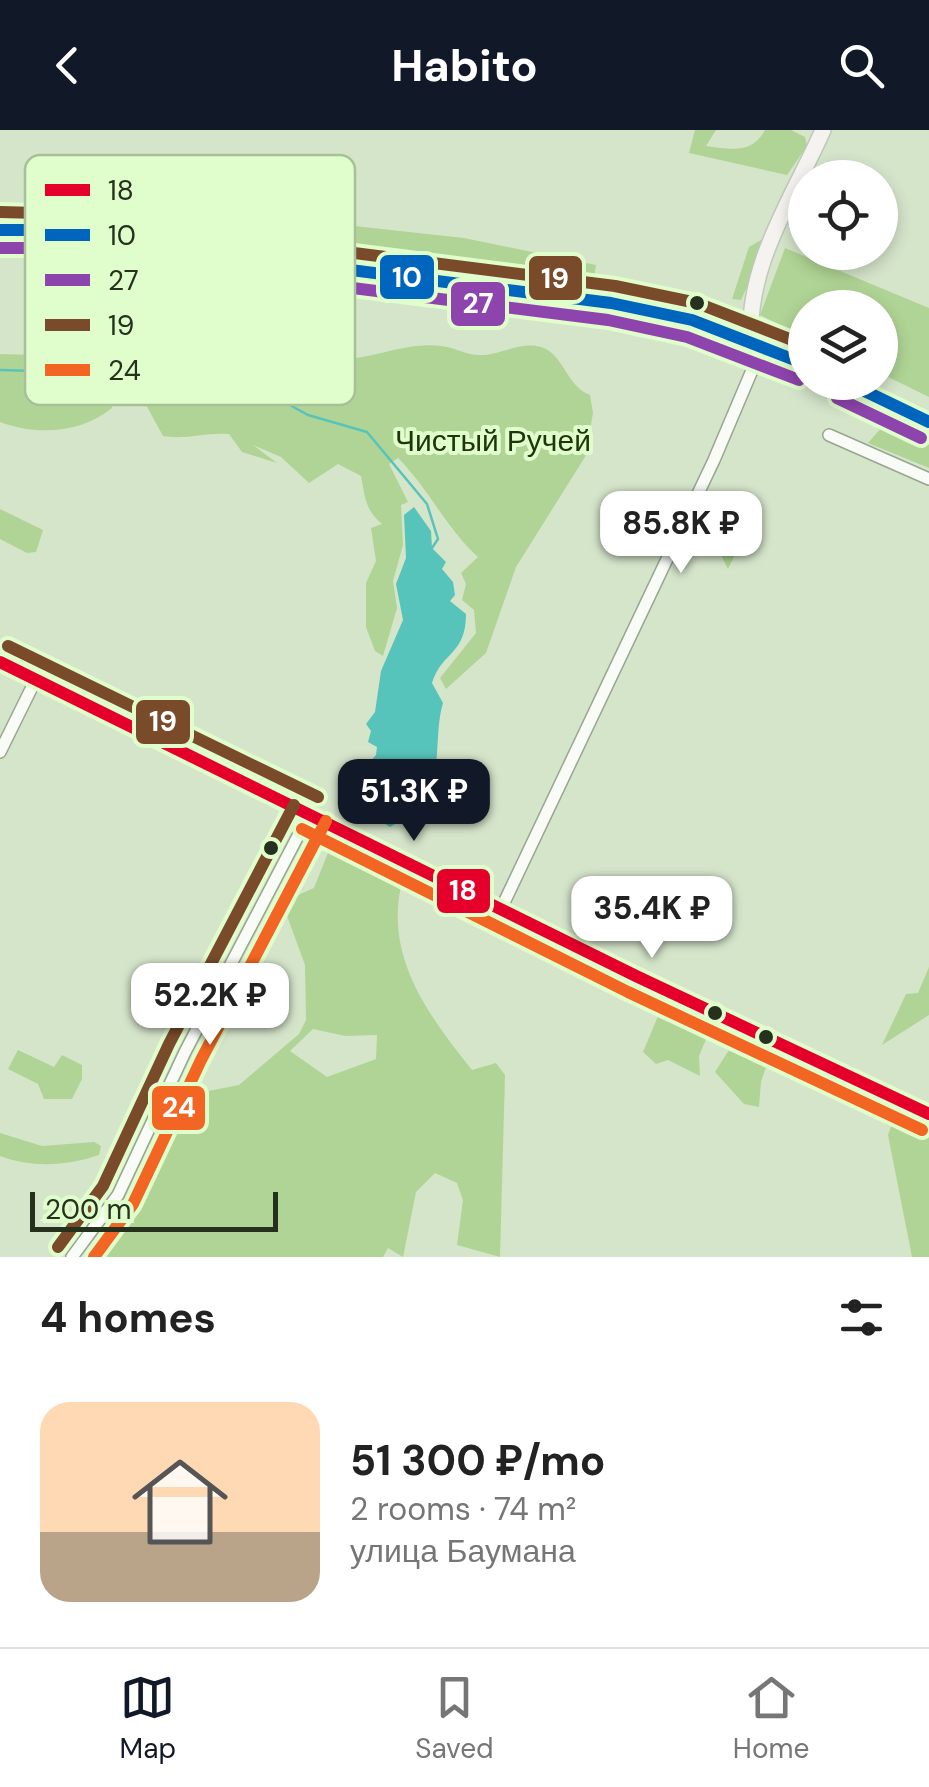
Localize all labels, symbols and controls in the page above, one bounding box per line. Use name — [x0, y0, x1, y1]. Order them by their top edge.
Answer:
text: Habito — [391, 36, 538, 95]
icon: back — [40, 38, 95, 93]
icon: search — [834, 38, 889, 93]
legend — [25, 155, 355, 405]
map controls — [788, 160, 898, 400]
button: locate — [788, 160, 898, 270]
text: 18 — [108, 172, 134, 209]
text: 10 — [108, 217, 136, 254]
line badge: 10 — [378, 253, 436, 301]
line badge: 19 — [527, 254, 584, 302]
text: 10 — [392, 259, 422, 296]
text: 19 — [541, 260, 569, 297]
text: 27 — [108, 262, 139, 299]
line badge: 27 — [449, 280, 507, 328]
text: 27 — [463, 285, 494, 322]
button: layers — [788, 290, 898, 400]
unlabelled marker — [687, 293, 707, 313]
text: 19 — [108, 307, 134, 344]
text: 24 — [108, 352, 141, 389]
park label: Чистый Ручей — [395, 421, 591, 460]
pin: 85.8K ₽ — [589, 491, 773, 576]
text: 85.8K ₽ — [622, 502, 740, 544]
line badge: 19 — [134, 698, 192, 746]
text: 19 — [149, 703, 177, 740]
pin: 51.3K ₽ — [322, 759, 506, 844]
text: 51.3K ₽ — [360, 770, 468, 812]
unlabelled marker — [261, 838, 281, 858]
line badge: 18 — [435, 867, 492, 915]
text: 18 — [449, 872, 477, 909]
pin: 35.4K ₽ — [560, 876, 744, 961]
text: 35.4K ₽ — [593, 887, 711, 929]
pin: 52.2K ₽ — [118, 963, 302, 1048]
text: 52.2K ₽ — [153, 974, 267, 1016]
unlabelled marker — [705, 1003, 725, 1023]
unlabelled marker — [756, 1027, 776, 1047]
line badge: 24 — [150, 1084, 207, 1132]
text: 24 — [162, 1089, 196, 1126]
scale bar — [30, 1187, 278, 1232]
text: 200 m — [45, 1191, 132, 1228]
text: 4 homes — [40, 1290, 216, 1345]
icon: filters — [834, 1290, 889, 1345]
text: 51 300 ₽/mo — [350, 1433, 605, 1488]
icon: home — [120, 1442, 240, 1562]
text: 2 rooms · 74 m² — [350, 1488, 576, 1530]
text: улица Баумана — [350, 1530, 576, 1572]
tab: Map — [120, 1670, 176, 1767]
tab: Saved — [415, 1670, 494, 1767]
tab: Home — [733, 1670, 809, 1767]

